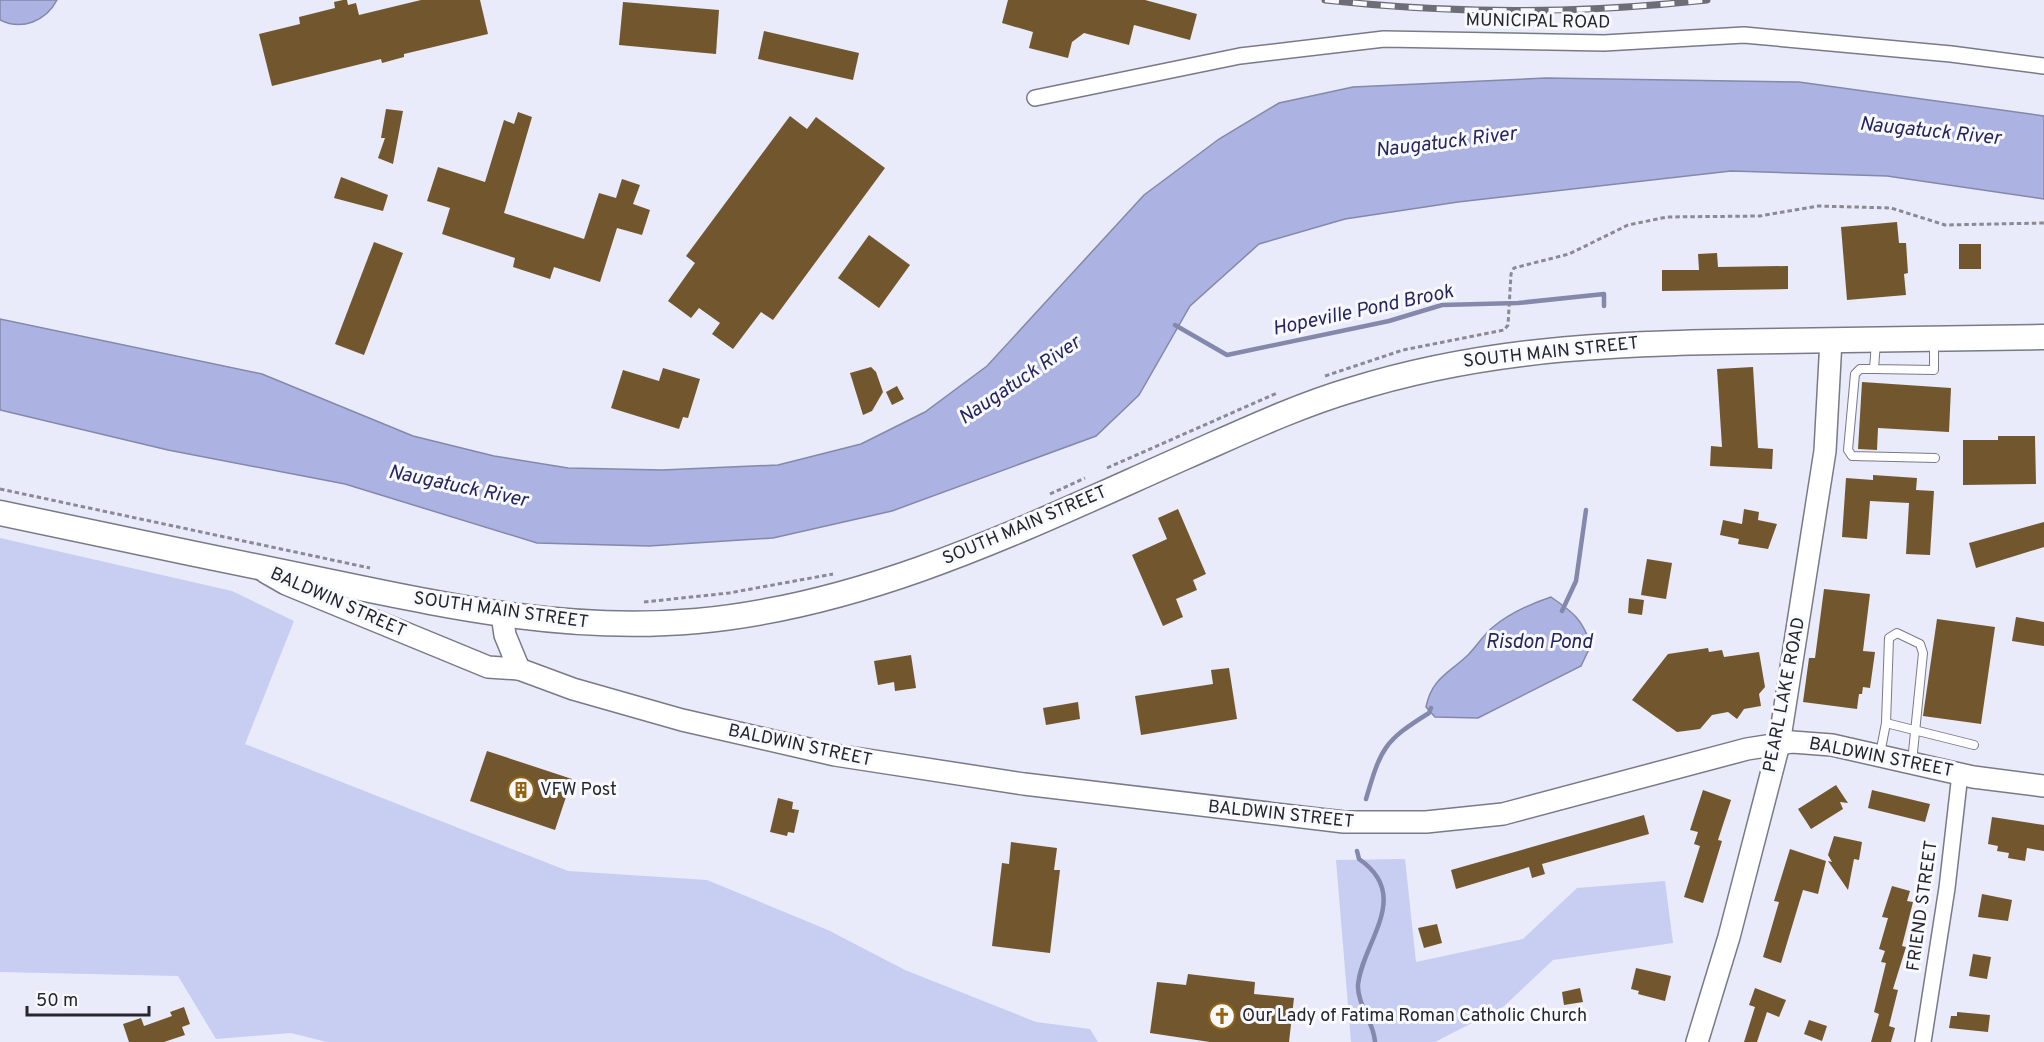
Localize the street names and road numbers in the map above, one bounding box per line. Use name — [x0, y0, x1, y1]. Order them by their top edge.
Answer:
street label: MUNICIPAL ROAD — [1465, 9, 1611, 35]
street label: SOUTH MAIN STREET — [1462, 332, 1640, 374]
street label: SOUTH MAIN STREET — [939, 481, 1111, 571]
street label: BALDWIN STREET — [266, 563, 410, 643]
street label: SOUTH MAIN STREET — [412, 587, 590, 635]
street label: PEARL LAKE ROAD — [1759, 615, 1811, 775]
street label: BALDWIN STREET — [726, 720, 874, 772]
street label: BALDWIN STREET — [1807, 733, 1955, 783]
street label: BALDWIN STREET — [1207, 796, 1355, 834]
street label: FRIEND STREET — [1902, 839, 1944, 973]

